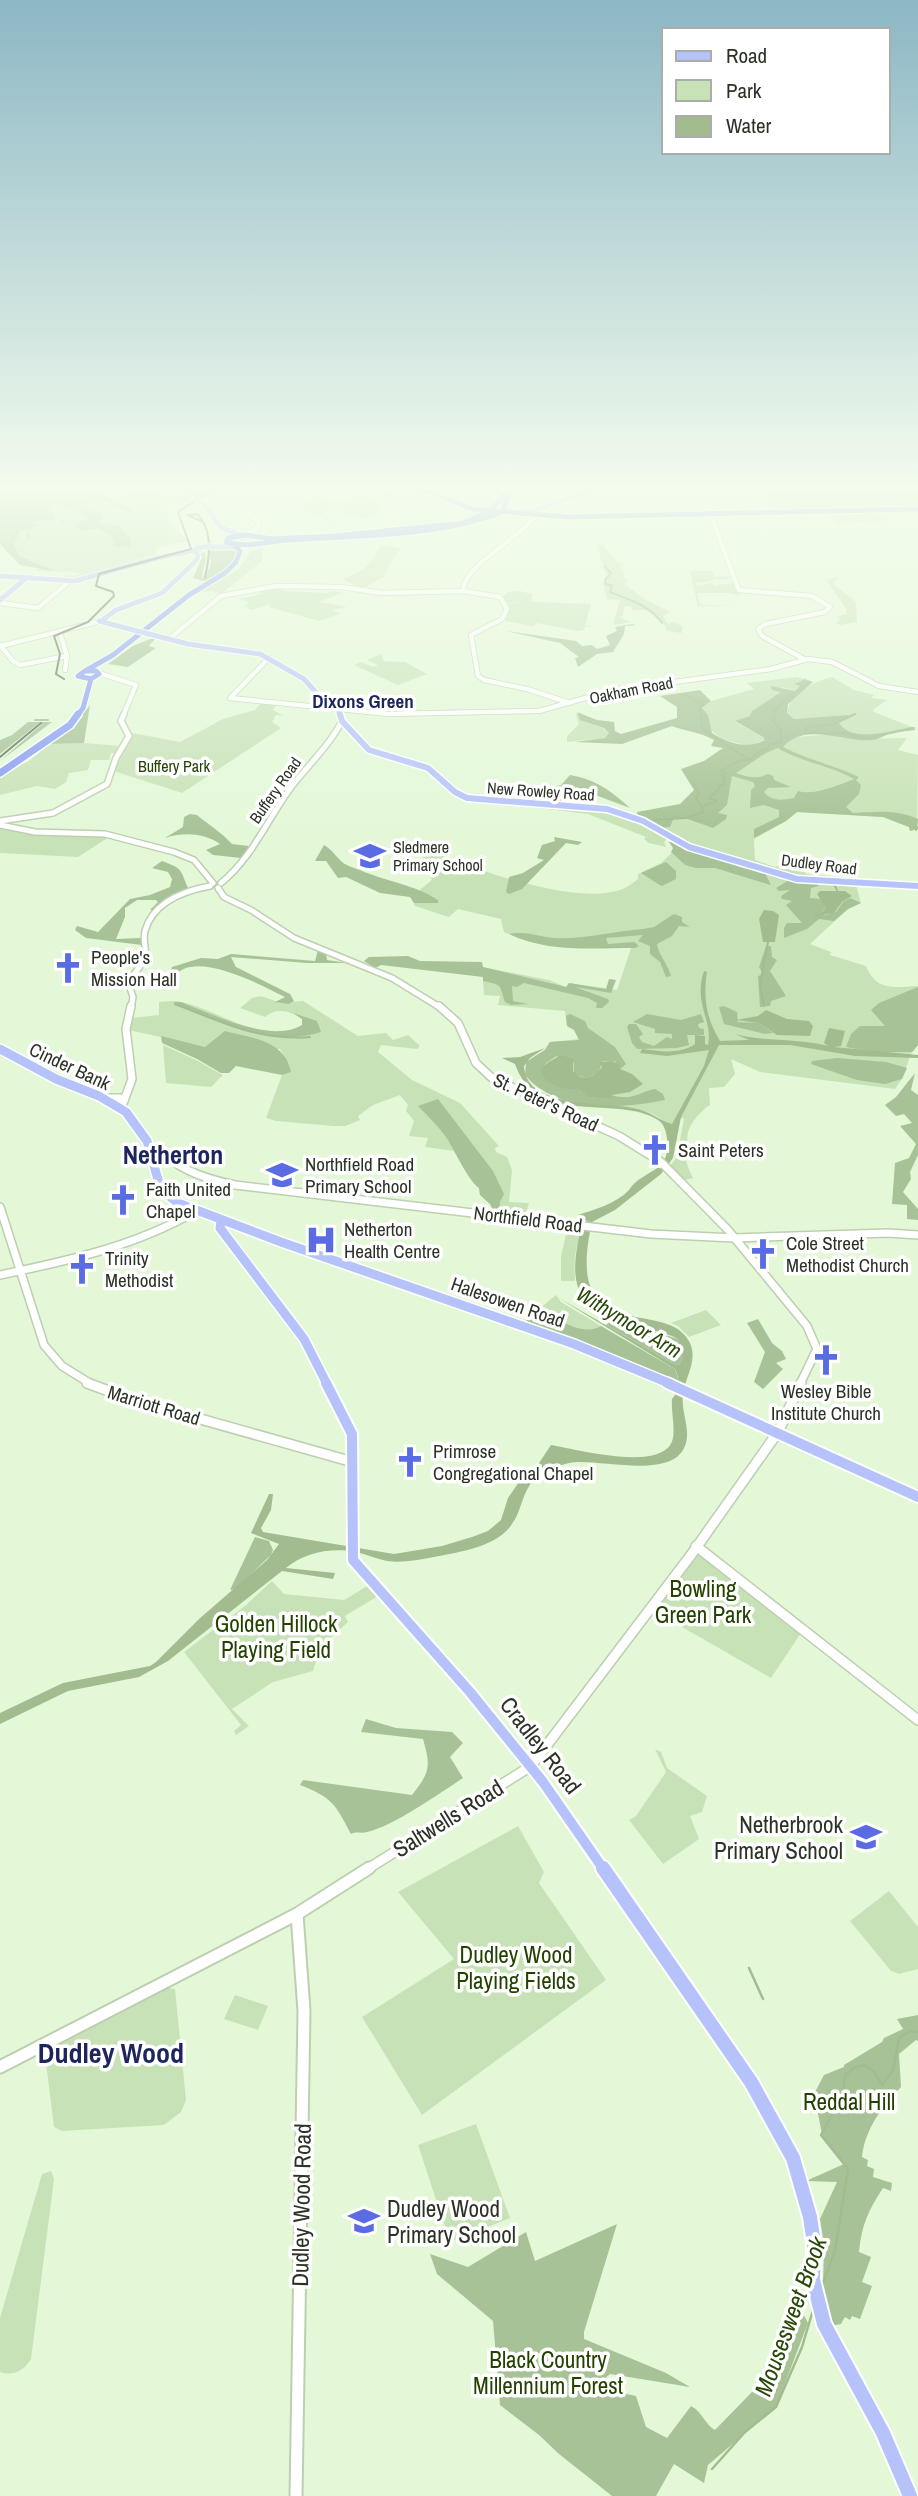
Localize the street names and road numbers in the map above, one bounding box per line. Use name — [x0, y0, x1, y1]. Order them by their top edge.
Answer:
street label: Oakham Road — [587, 671, 675, 709]
street label: Buffery Road — [244, 752, 306, 828]
street label: New Rowley Road — [486, 776, 596, 806]
street label: Dudley Road — [780, 848, 858, 880]
street label: Cinder Bank — [25, 1036, 115, 1096]
street label: St. Peter's Road — [489, 1066, 603, 1138]
street label: Northfield Road — [472, 1199, 584, 1239]
street label: Halesowen Road — [448, 1270, 568, 1334]
street label: Marriott Road — [105, 1379, 203, 1431]
street label: Cradley Road — [493, 1690, 589, 1800]
street label: Saltwells Road — [387, 1772, 509, 1864]
street label: Dudley Wood Road — [284, 2123, 318, 2287]

